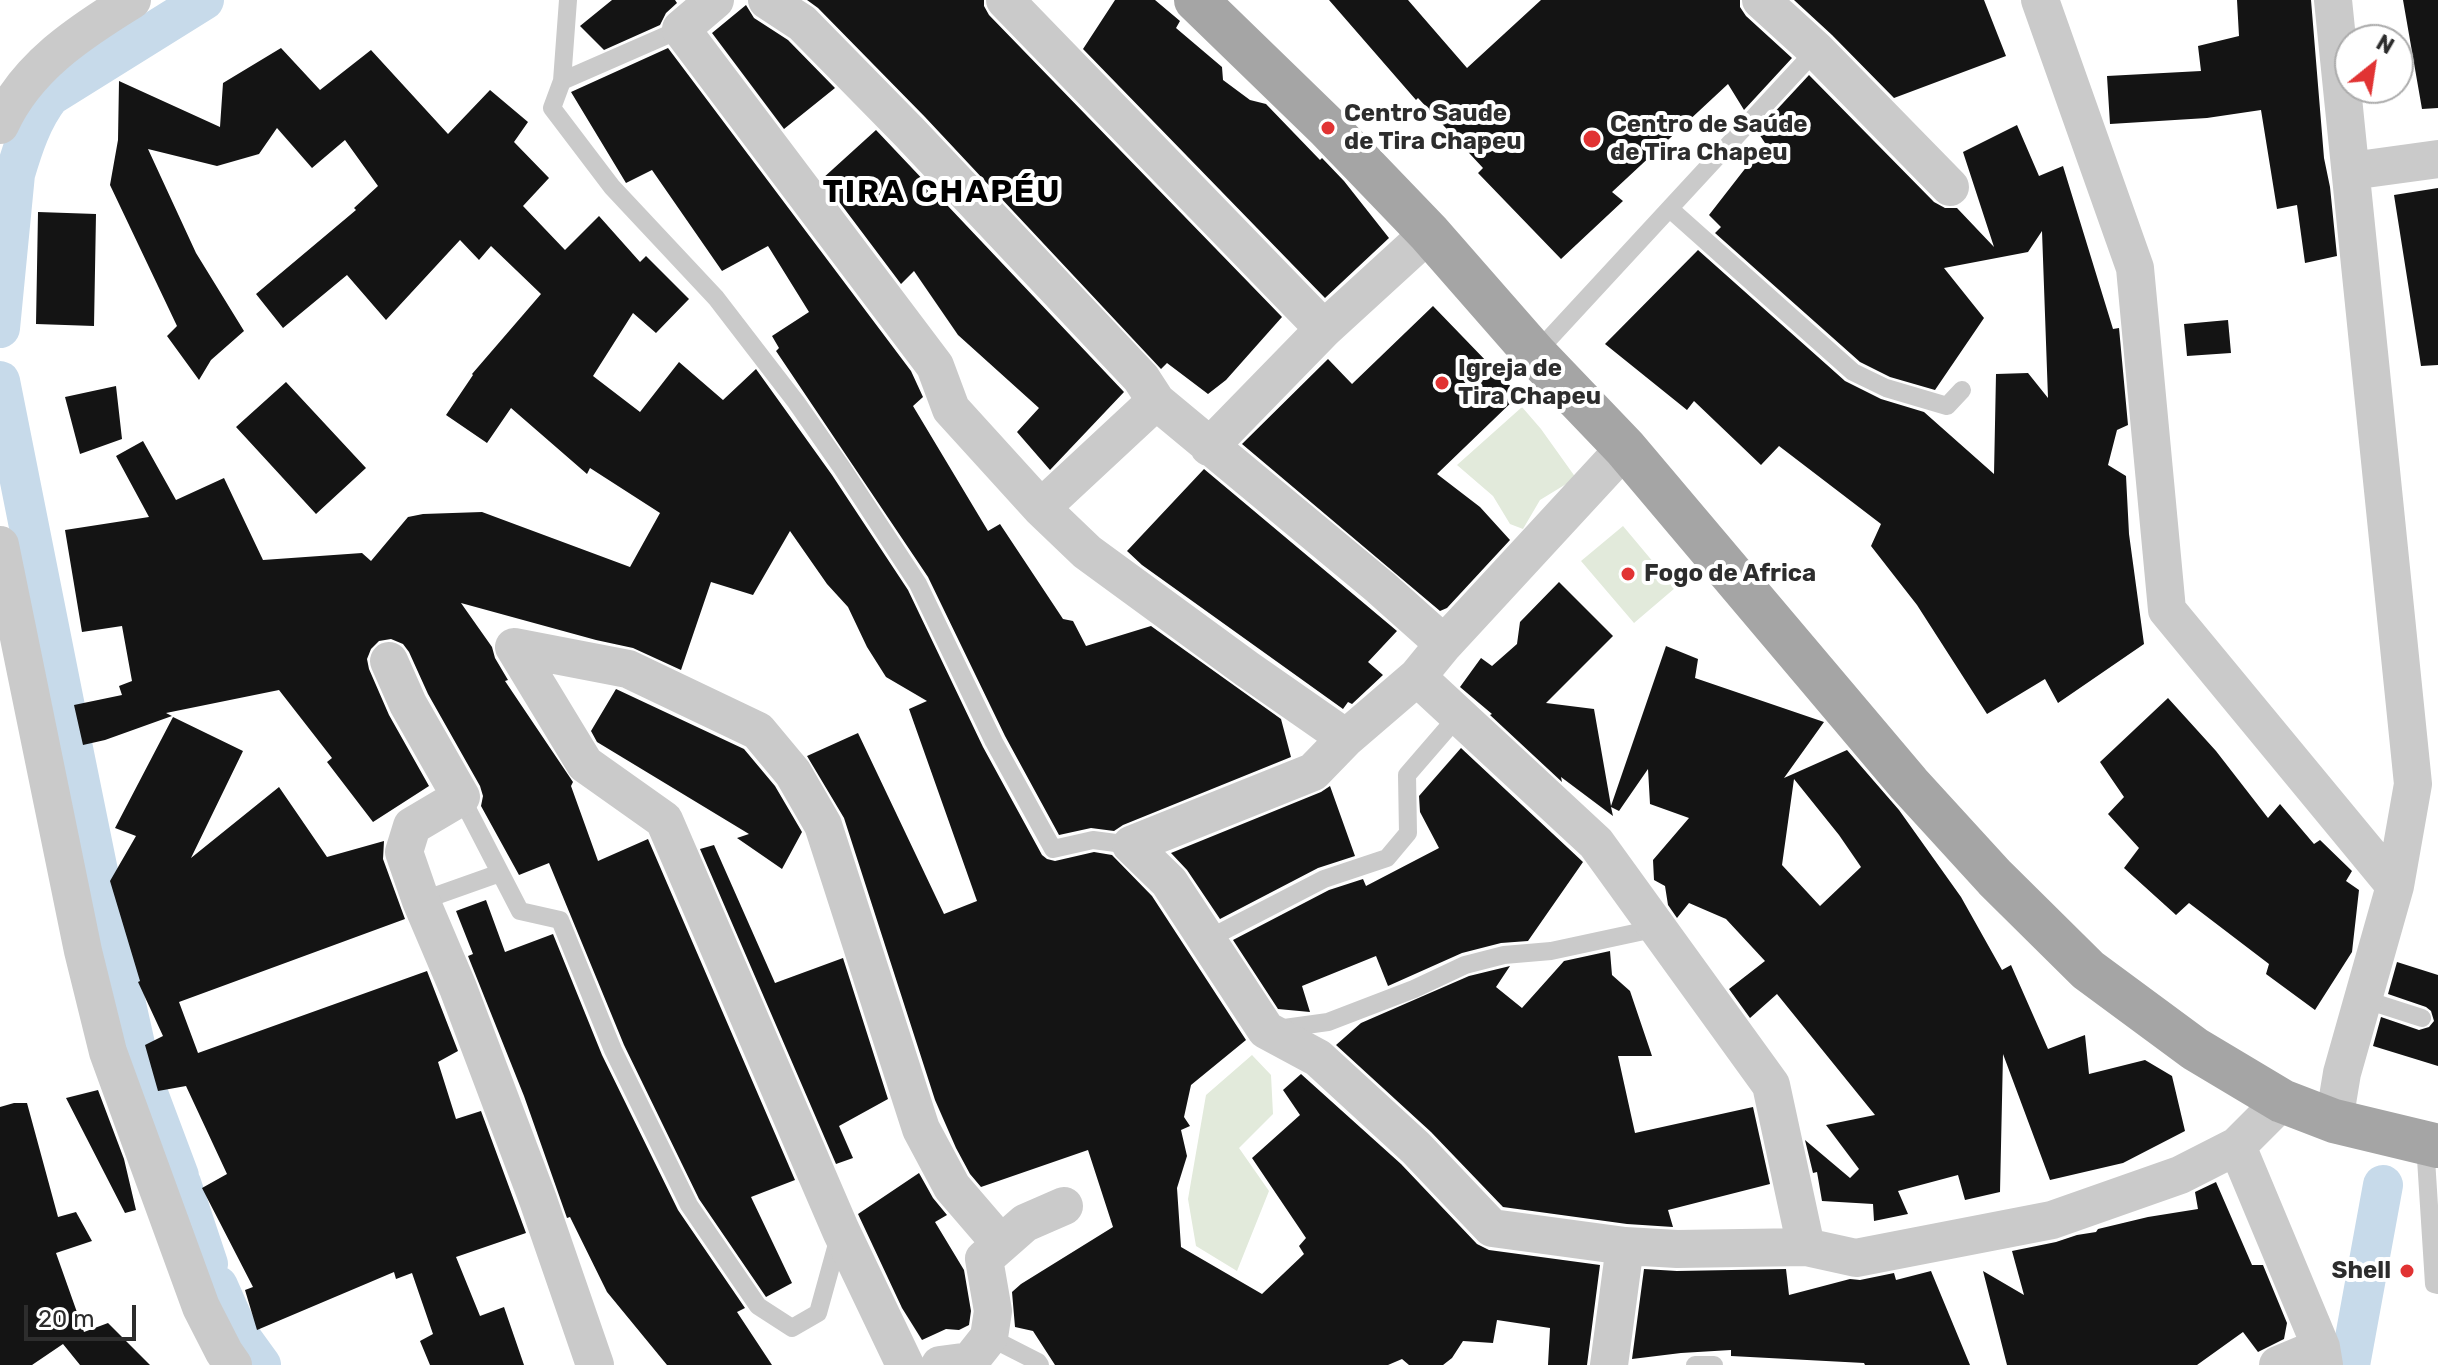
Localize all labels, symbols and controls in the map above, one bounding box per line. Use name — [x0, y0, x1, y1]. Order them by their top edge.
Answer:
north arrow — [2334, 24, 2414, 104]
text: N — [2372, 29, 2399, 60]
place label: Centro Saude de Tira Chapeu — [1344, 100, 1522, 156]
place label: Centro de Saúde de Tira Chapeu — [1610, 111, 1808, 167]
marker: Centro Saude de Tira Chapeu — [1319, 119, 1337, 137]
marker: Centro de Saúde de Tira Chapeu — [1581, 128, 1603, 150]
district label: TIRA CHAPÉU — [823, 174, 1061, 212]
place label: Igreja de Tira Chapeu — [1458, 355, 1601, 411]
marker: Igreja de Tira Chapeu — [1433, 374, 1451, 392]
place label: Fogo de Africa — [1644, 560, 1816, 588]
marker: Fogo de Africa — [1619, 565, 1637, 583]
place label: Shell — [2332, 1257, 2391, 1285]
marker: Shell — [2398, 1262, 2416, 1280]
scale bar — [28, 1289, 140, 1339]
text: 20 m — [38, 1305, 95, 1333]

